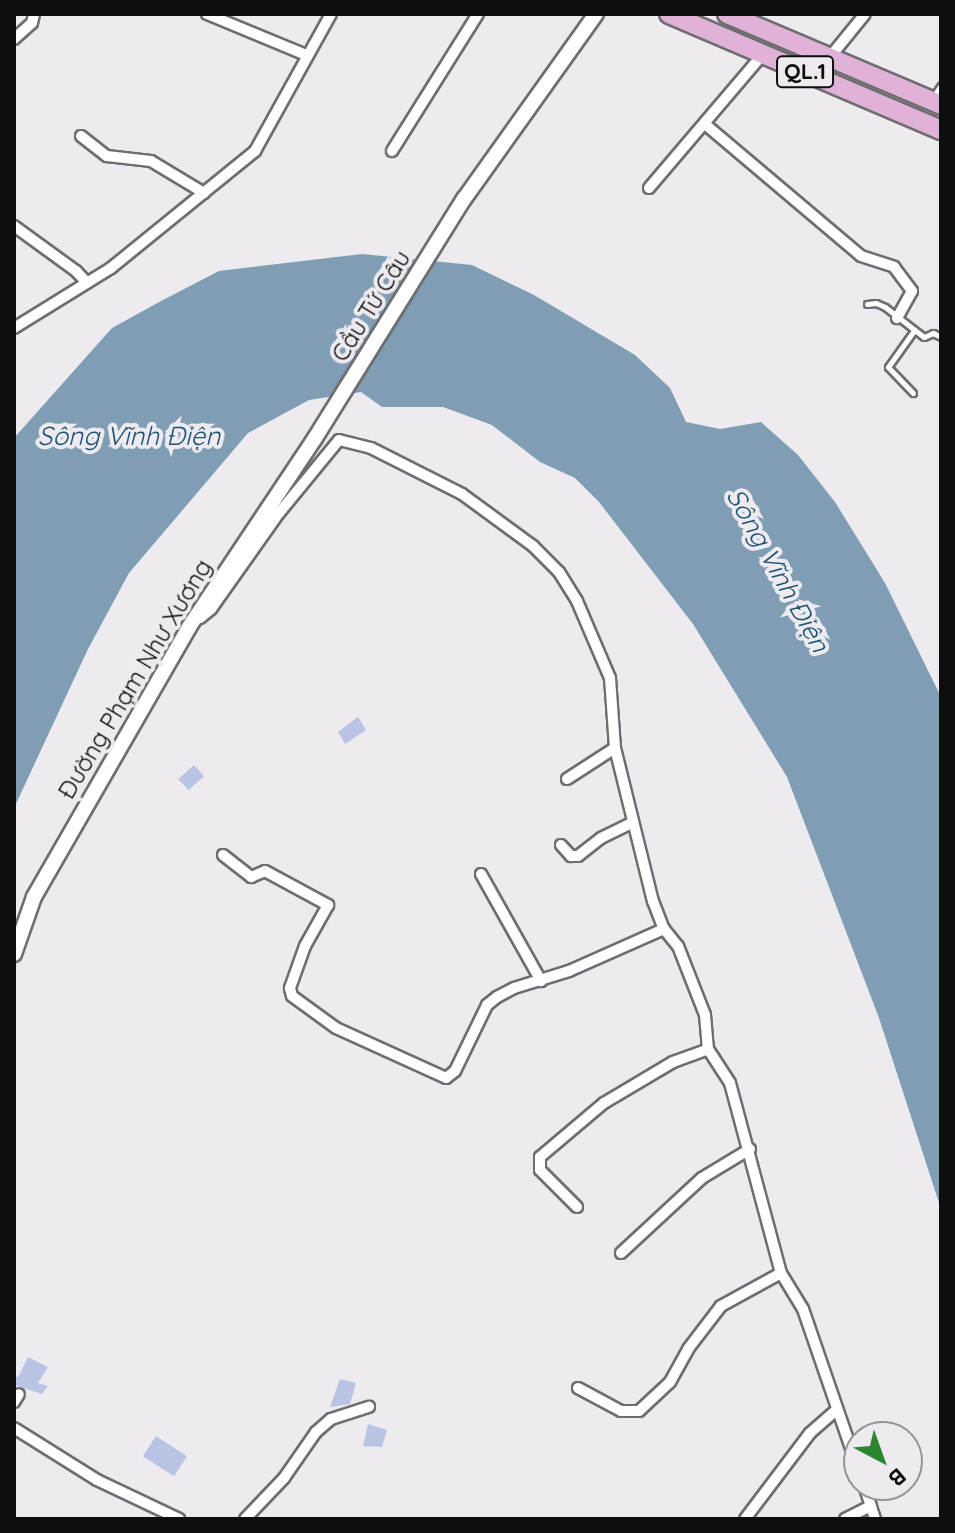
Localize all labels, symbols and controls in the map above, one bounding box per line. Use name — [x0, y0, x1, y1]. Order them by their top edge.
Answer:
road number: QL.1 — [775, 54, 835, 90]
street label: Cầu Tứ Câu — [325, 245, 417, 367]
water label: Sông Vĩnh Điện — [38, 420, 220, 452]
water label: Sông Vĩnh Điện — [720, 483, 836, 657]
street label: Đường Phạm Như Xương — [52, 554, 218, 804]
north arrow — [843, 1421, 923, 1501]
text: B — [883, 1462, 912, 1493]

